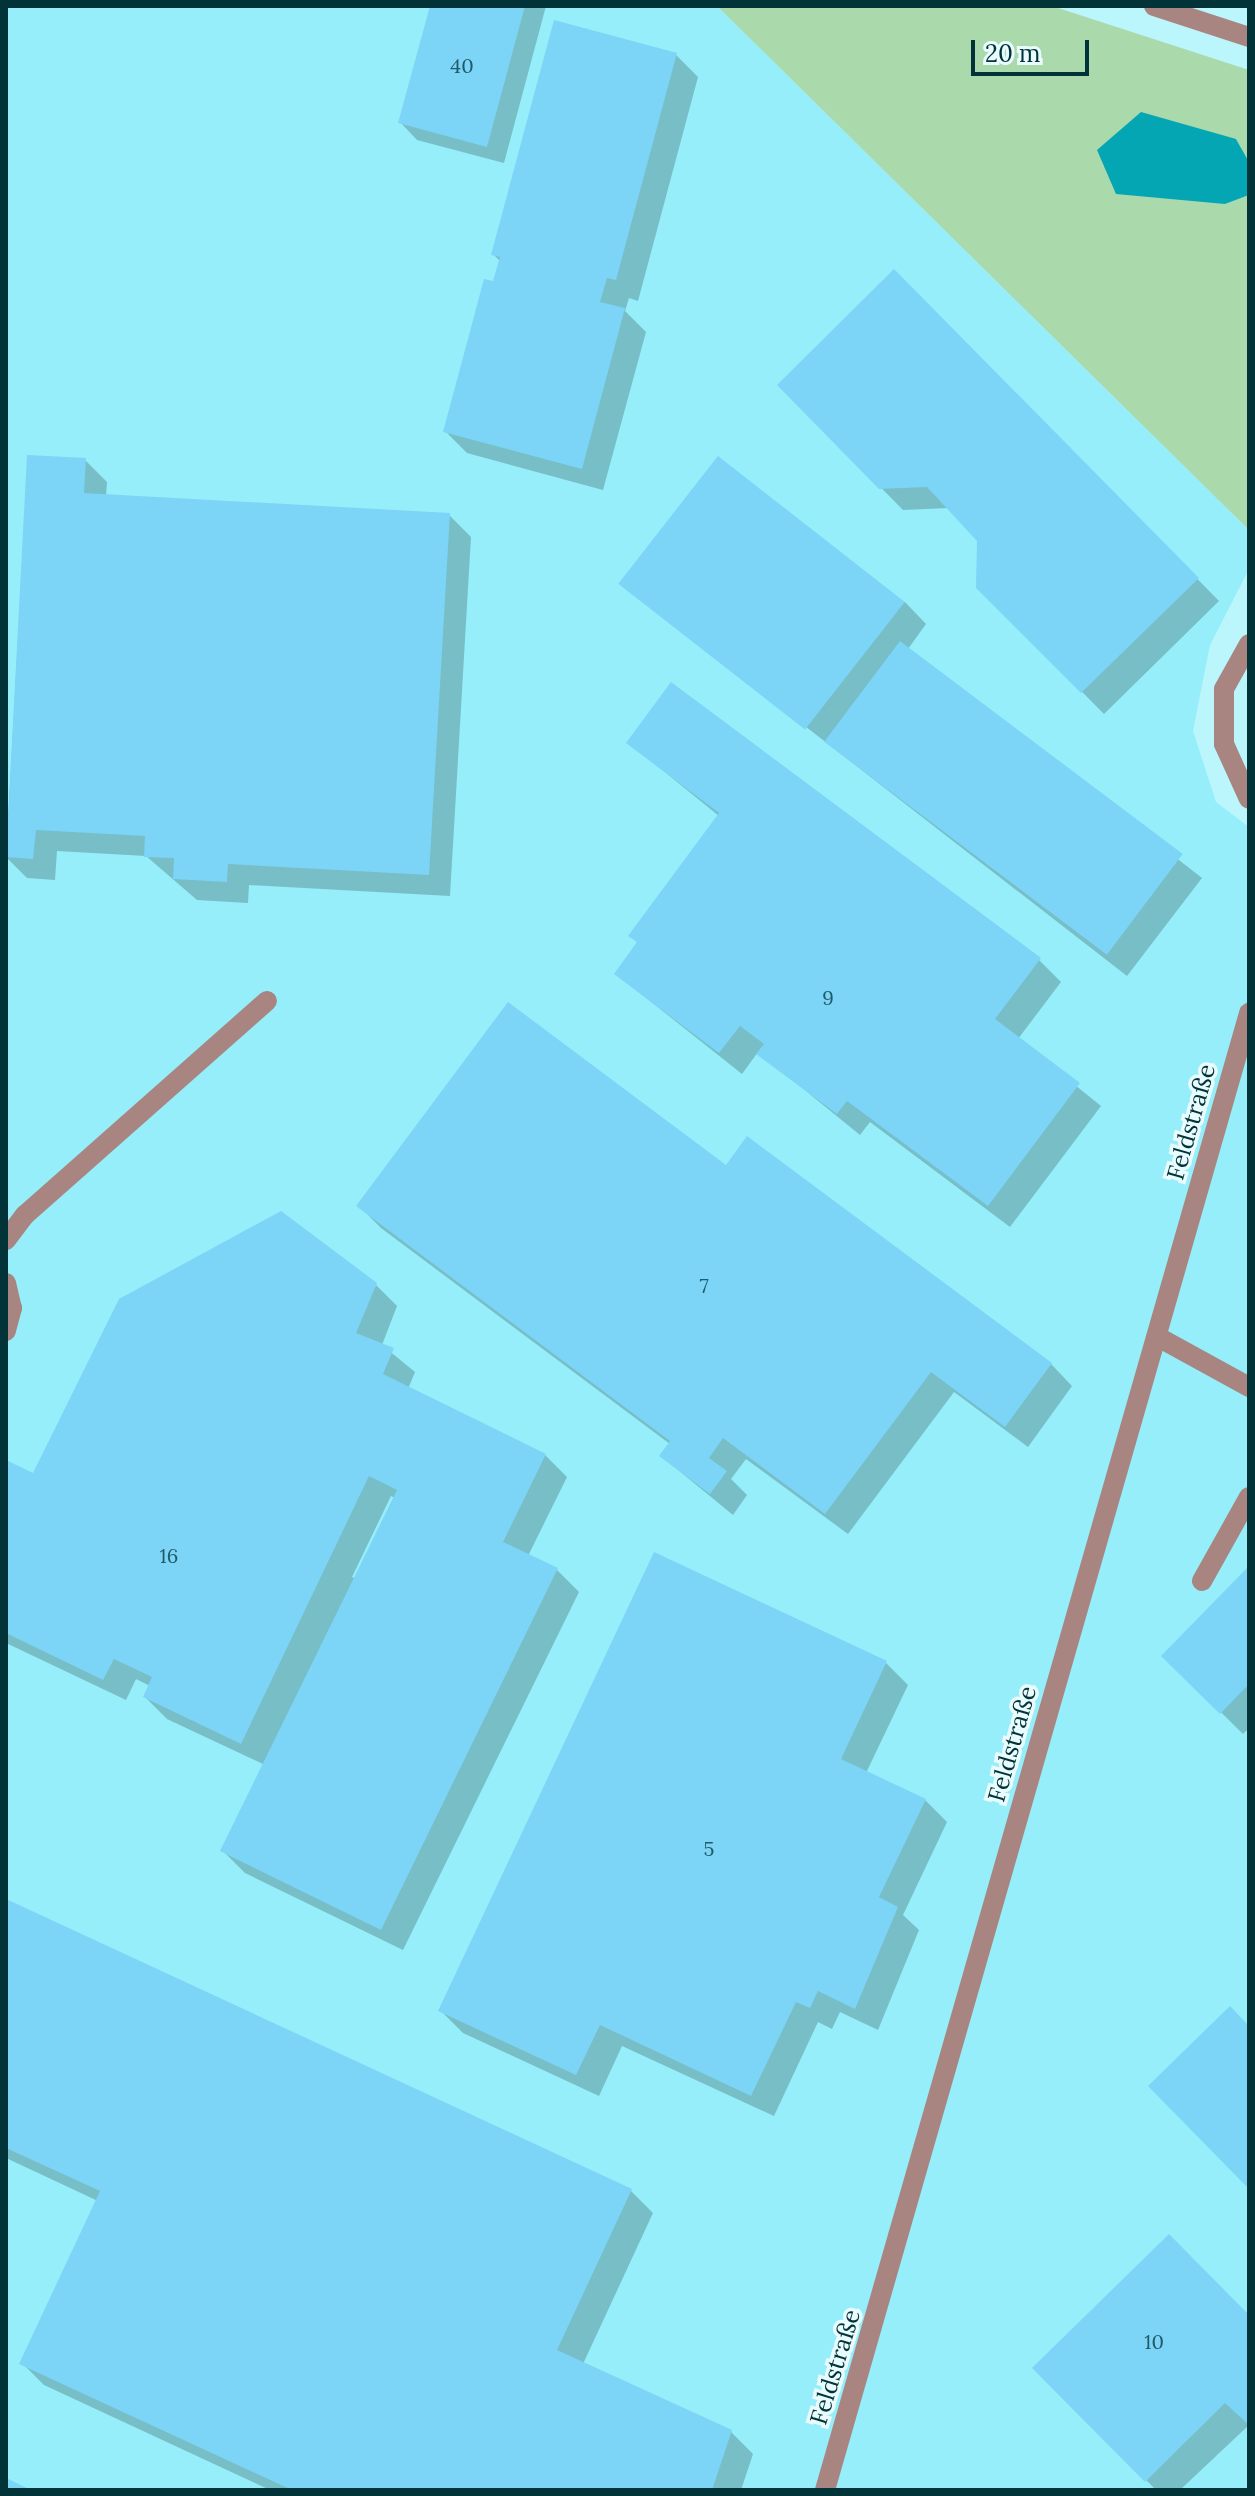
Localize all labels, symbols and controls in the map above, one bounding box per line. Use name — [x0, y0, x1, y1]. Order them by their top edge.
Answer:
scale bar — [975, 24, 1093, 74]
text: 20 m — [985, 38, 1041, 69]
house number: 40 — [450, 53, 474, 77]
house number: 9 — [822, 985, 834, 1009]
street label: Feldstraße — [1161, 1061, 1221, 1183]
house number: 7 — [699, 1273, 709, 1297]
house number: 16 — [160, 1543, 178, 1567]
street label: Feldstraße — [982, 1683, 1042, 1805]
house number: 5 — [704, 1836, 714, 1860]
street label: Feldstraße — [804, 2306, 866, 2428]
house number: 10 — [1144, 2329, 1164, 2353]

